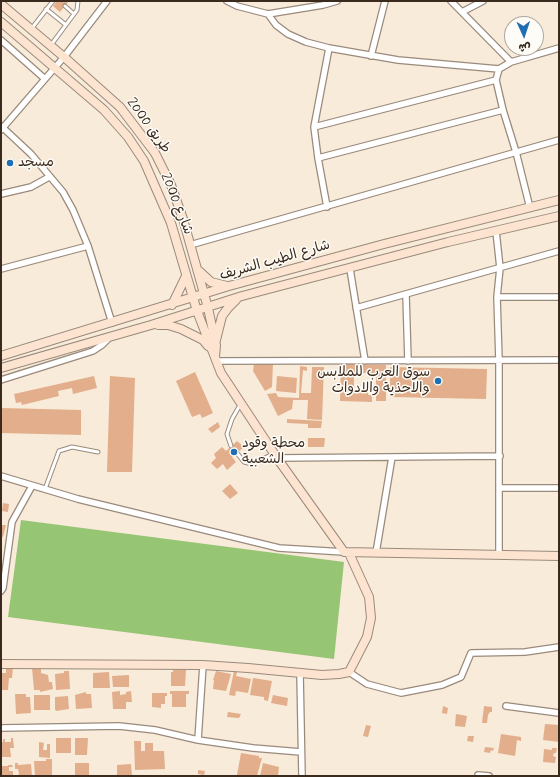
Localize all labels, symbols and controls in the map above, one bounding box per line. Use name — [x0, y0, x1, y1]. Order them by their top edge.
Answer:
north arrow — [504, 16, 544, 56]
text: ش — [518, 40, 531, 54]
street label: طريق 2000 — [122, 95, 174, 157]
place label: مسجد — [18, 155, 54, 171]
marker: مسجد — [5, 158, 15, 168]
street label: شارع 2000 — [156, 171, 196, 237]
street label: شارع الطيب الشريف — [218, 237, 332, 285]
place label: سوق العرب للملابس والاحذية والادوات — [317, 365, 430, 398]
marker: سوق العرب للملابس والاحذية والادوات — [433, 376, 443, 386]
place label: محطة وقود الشعبية — [242, 436, 305, 468]
marker: محطة وقود الشعبية — [229, 447, 239, 457]

